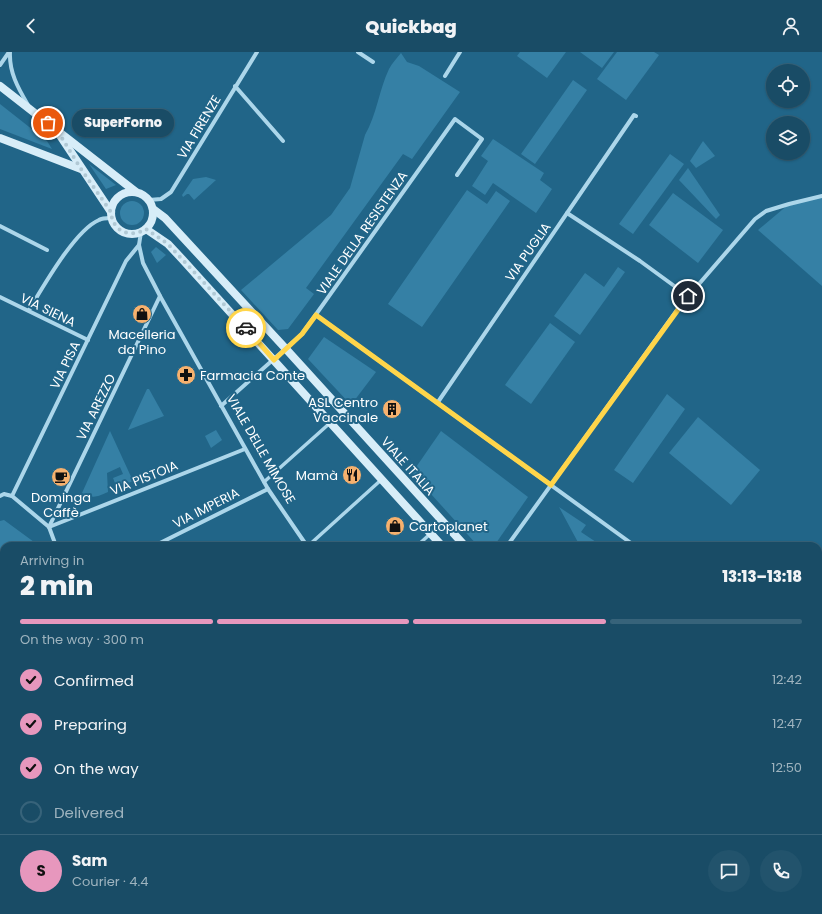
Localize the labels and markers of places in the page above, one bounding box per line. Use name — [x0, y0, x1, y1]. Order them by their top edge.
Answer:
pin — [31, 106, 65, 140]
callout: SuperForno — [72, 109, 174, 137]
pin — [671, 279, 705, 313]
shop icon: Macelleria da Pino — [131, 303, 153, 325]
place label: Macelleria da Pino — [108, 325, 176, 359]
pharmacy icon: Farmacia Conte — [175, 364, 197, 386]
place label: Farmacia Conte — [200, 366, 305, 385]
place label: ASL Centro Vaccinale — [308, 393, 378, 427]
building icon: ASL Centro Vaccinale — [381, 398, 403, 420]
restaurant icon: Mamà — [341, 464, 363, 486]
cafe icon: Dominga Caffè — [50, 466, 72, 488]
place label: Mamà — [296, 466, 338, 485]
place label: Dominga Caffè — [31, 488, 91, 522]
shop icon: Cartoplanet — [384, 515, 406, 537]
place label: Cartoplanet — [409, 517, 488, 536]

